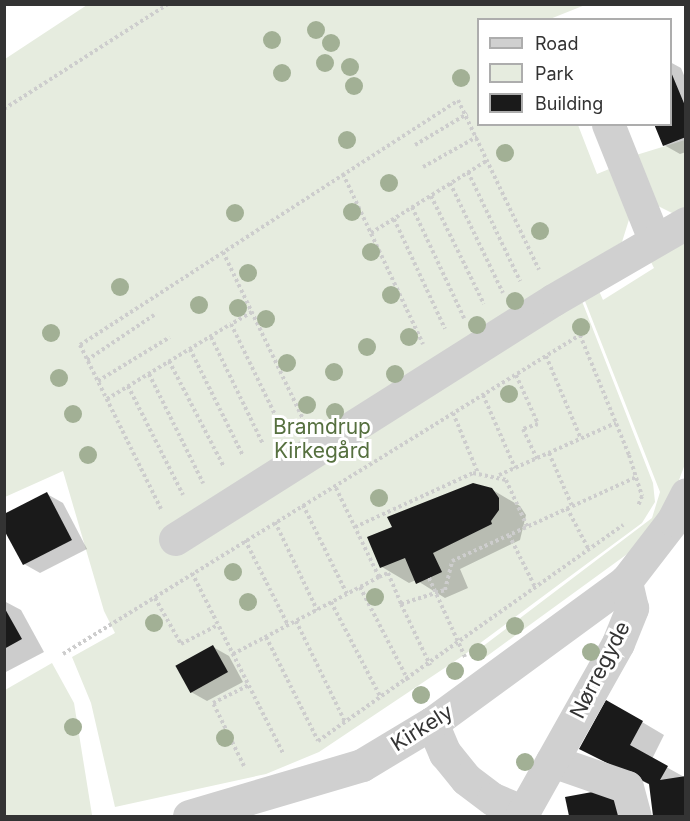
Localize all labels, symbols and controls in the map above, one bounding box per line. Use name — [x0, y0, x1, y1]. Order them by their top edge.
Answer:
legend — [477, 18, 672, 126]
text: Road — [535, 33, 578, 54]
text: Park — [535, 63, 574, 84]
text: Building — [535, 93, 603, 114]
park label: Bramdrup Kirkegård — [273, 414, 371, 464]
street label: Nørregyde — [565, 617, 635, 723]
street label: Kirkely — [386, 699, 458, 757]

